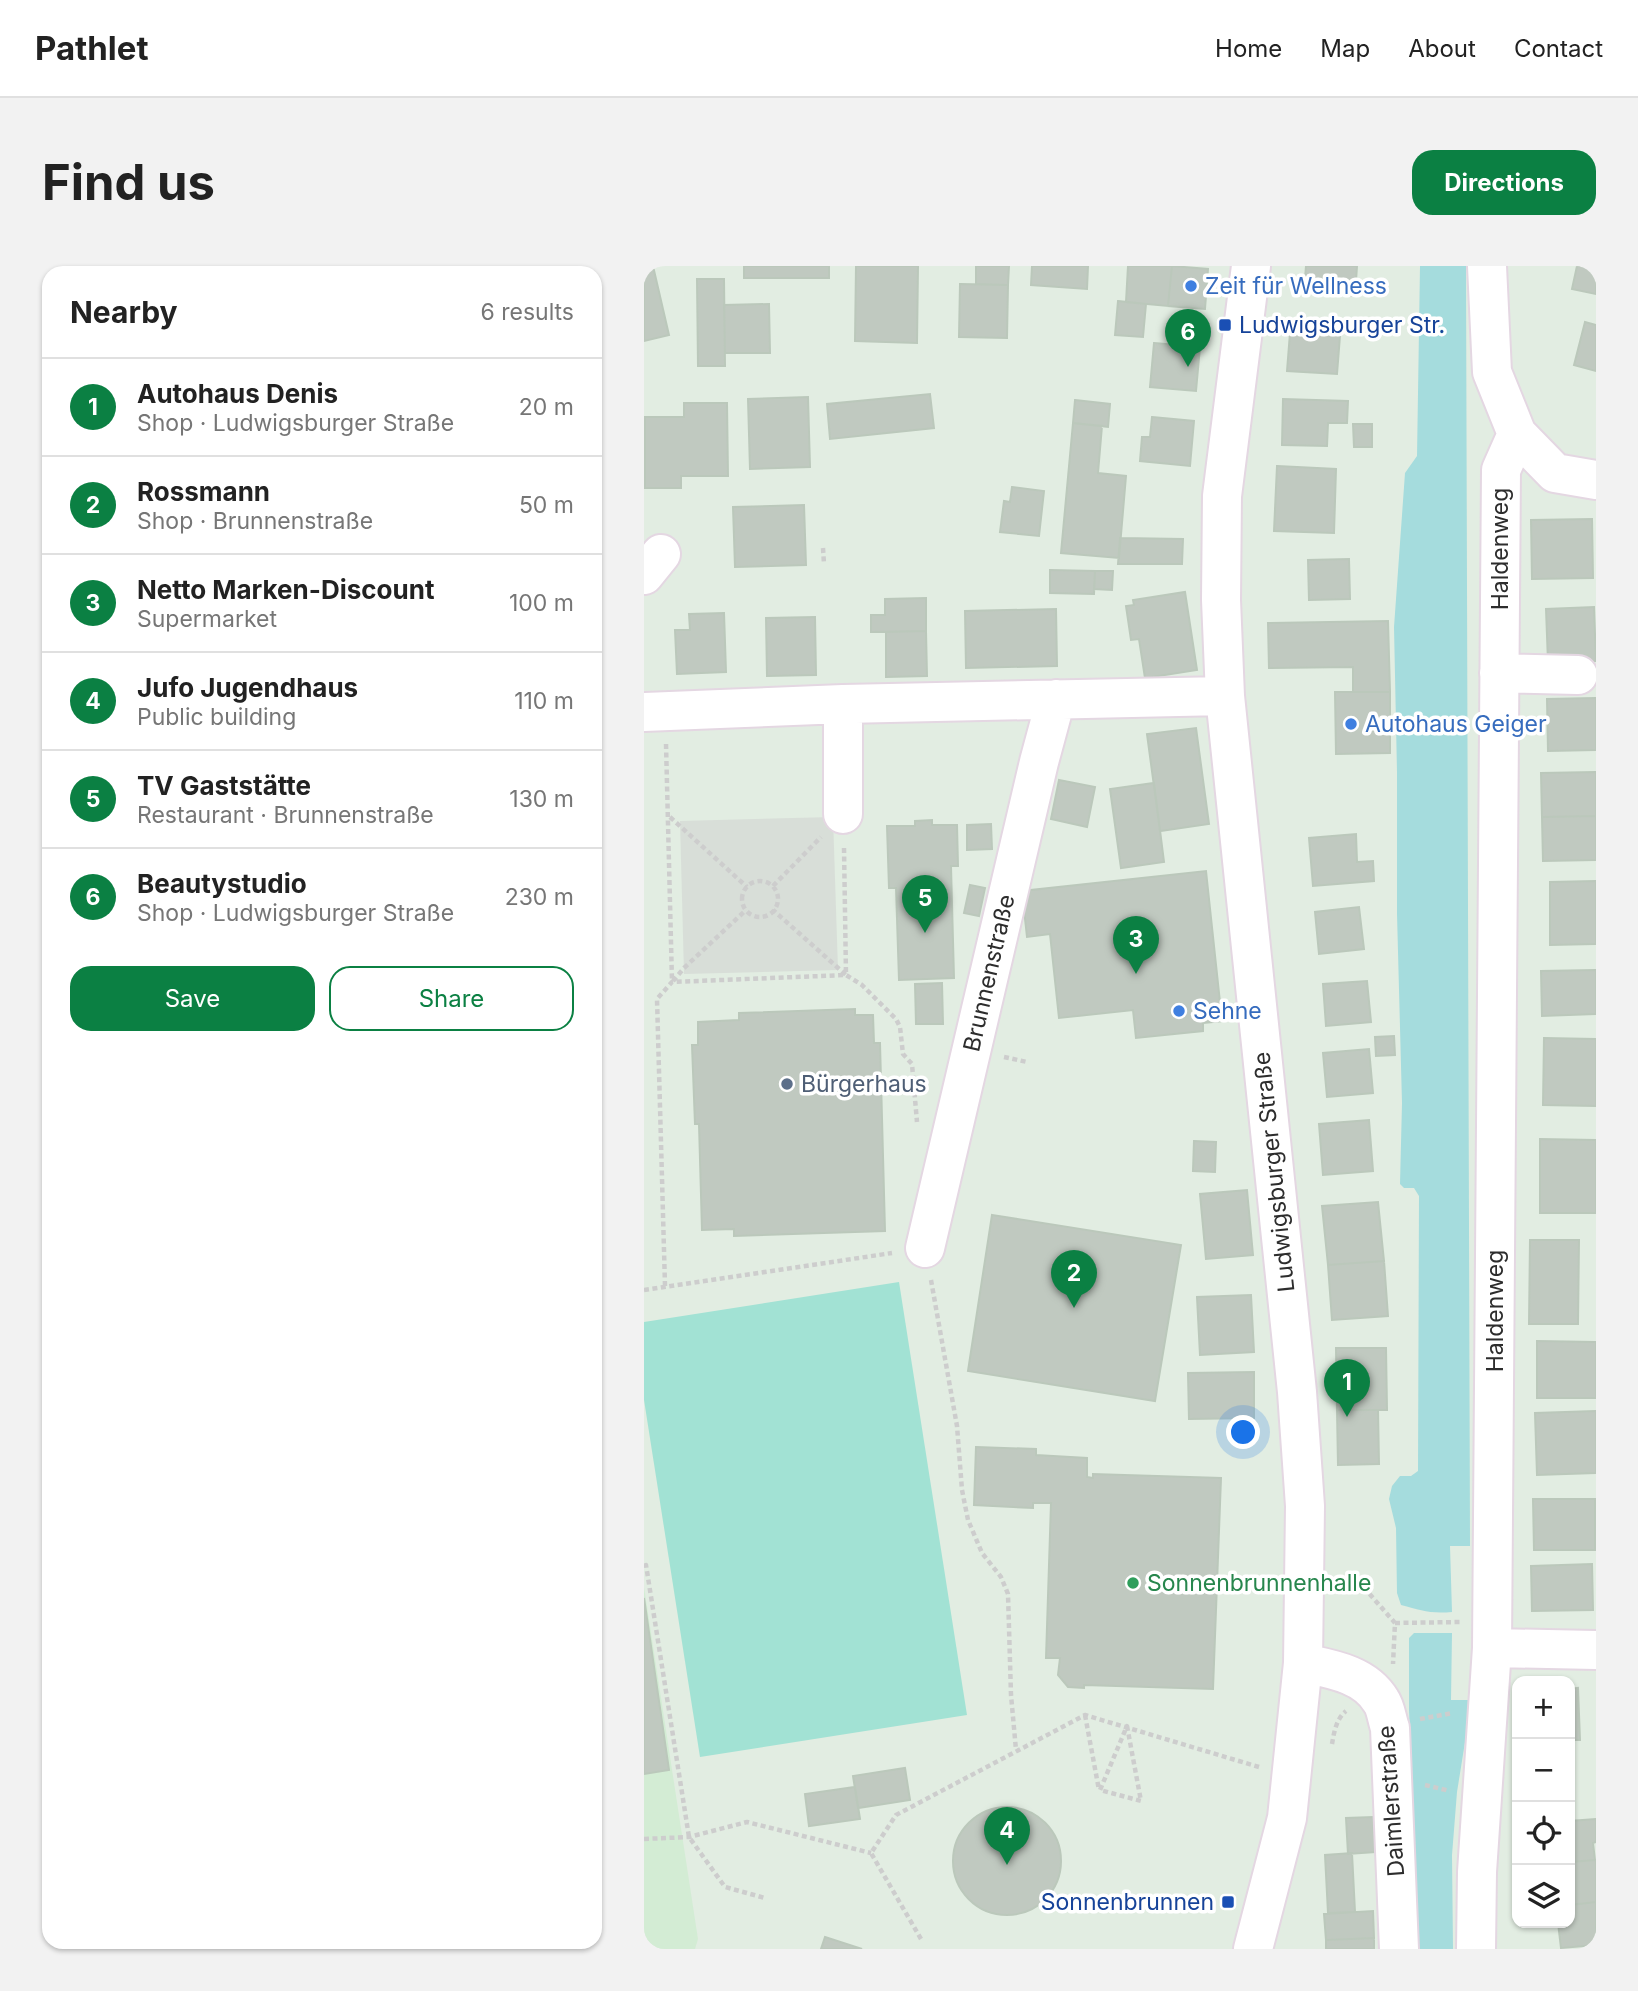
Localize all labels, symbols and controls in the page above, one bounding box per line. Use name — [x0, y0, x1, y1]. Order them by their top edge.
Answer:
text: Pathlet — [35, 28, 149, 68]
text: Home — [1215, 34, 1282, 63]
text: Map — [1320, 34, 1370, 63]
text: About — [1408, 34, 1476, 63]
text: Contact — [1514, 34, 1603, 63]
button: Directions — [1412, 150, 1596, 215]
text: Find us — [42, 153, 215, 212]
place label: Zeit für Wellness — [1205, 272, 1387, 300]
marker: Zeit für Wellness — [1183, 278, 1199, 294]
text: Nearby — [70, 294, 178, 330]
text: 6 results — [480, 298, 574, 326]
pin: 6 — [1165, 309, 1211, 367]
place label: Ludwigsburger Str. — [1239, 311, 1445, 339]
marker: Ludwigsburger Str. — [1217, 317, 1233, 333]
text: Autohaus Denis — [137, 378, 338, 409]
text: 1 — [88, 393, 98, 421]
text: 20 m — [519, 393, 574, 421]
text: Shop · Ludwigsburger Straße — [137, 409, 454, 437]
text: Rossmann — [137, 476, 270, 507]
street label: Haldenweg — [1486, 488, 1514, 610]
text: 2 — [86, 491, 100, 519]
text: 50 m — [519, 491, 574, 519]
text: Shop · Brunnenstraße — [137, 507, 373, 535]
text: Netto Marken-Discount — [137, 574, 434, 605]
text: 3 — [86, 589, 100, 617]
text: 100 m — [509, 589, 574, 617]
text: Supermarket — [137, 605, 277, 633]
text: Jufo Jugendhaus — [137, 672, 358, 703]
text: 4 — [85, 687, 101, 715]
text: 110 m — [514, 687, 574, 715]
text: Public building — [137, 703, 296, 731]
place label: Autohaus Geiger — [1365, 710, 1547, 738]
marker: Autohaus Geiger — [1343, 716, 1359, 732]
text: TV Gaststätte — [137, 770, 311, 801]
text: 5 — [86, 785, 100, 813]
text: 130 m — [509, 785, 574, 813]
text: Restaurant · Brunnenstraße — [137, 801, 434, 829]
text: Beautystudio — [137, 868, 307, 899]
pin: 5 — [902, 875, 948, 933]
text: 6 — [86, 883, 100, 911]
text: 230 m — [505, 883, 574, 911]
street label: Brunnenstraße — [957, 892, 1021, 1054]
text: Shop · Ludwigsburger Straße — [137, 899, 454, 927]
pin: 3 — [1113, 916, 1159, 974]
button: Save — [70, 966, 315, 1031]
button: Share — [329, 966, 574, 1031]
place label: Sehne — [1193, 997, 1262, 1025]
marker: Sehne — [1171, 1003, 1187, 1019]
street label: Ludwigsburger Straße — [1247, 1051, 1301, 1293]
place label: Bürgerhaus — [801, 1070, 927, 1098]
marker: Bürgerhaus — [779, 1076, 795, 1092]
pin: 2 — [1051, 1250, 1097, 1308]
street label: Haldenweg — [1481, 1250, 1509, 1372]
pin: 1 — [1324, 1359, 1370, 1417]
your location — [1226, 1415, 1260, 1449]
place label: Sonnenbrunnenhalle — [1147, 1569, 1371, 1597]
marker: Sonnenbrunnenhalle — [1125, 1575, 1141, 1591]
map controls — [1512, 1676, 1575, 1928]
button: + — [1512, 1676, 1575, 1739]
street label: Daimlerstraße — [1372, 1724, 1410, 1878]
button: − — [1512, 1739, 1575, 1802]
button: locate — [1512, 1802, 1575, 1865]
pin: 4 — [984, 1807, 1030, 1865]
button: layers — [1512, 1865, 1575, 1928]
place label: Sonnenbrunnen — [1041, 1888, 1214, 1916]
marker: Sonnenbrunnen — [1220, 1894, 1236, 1910]

